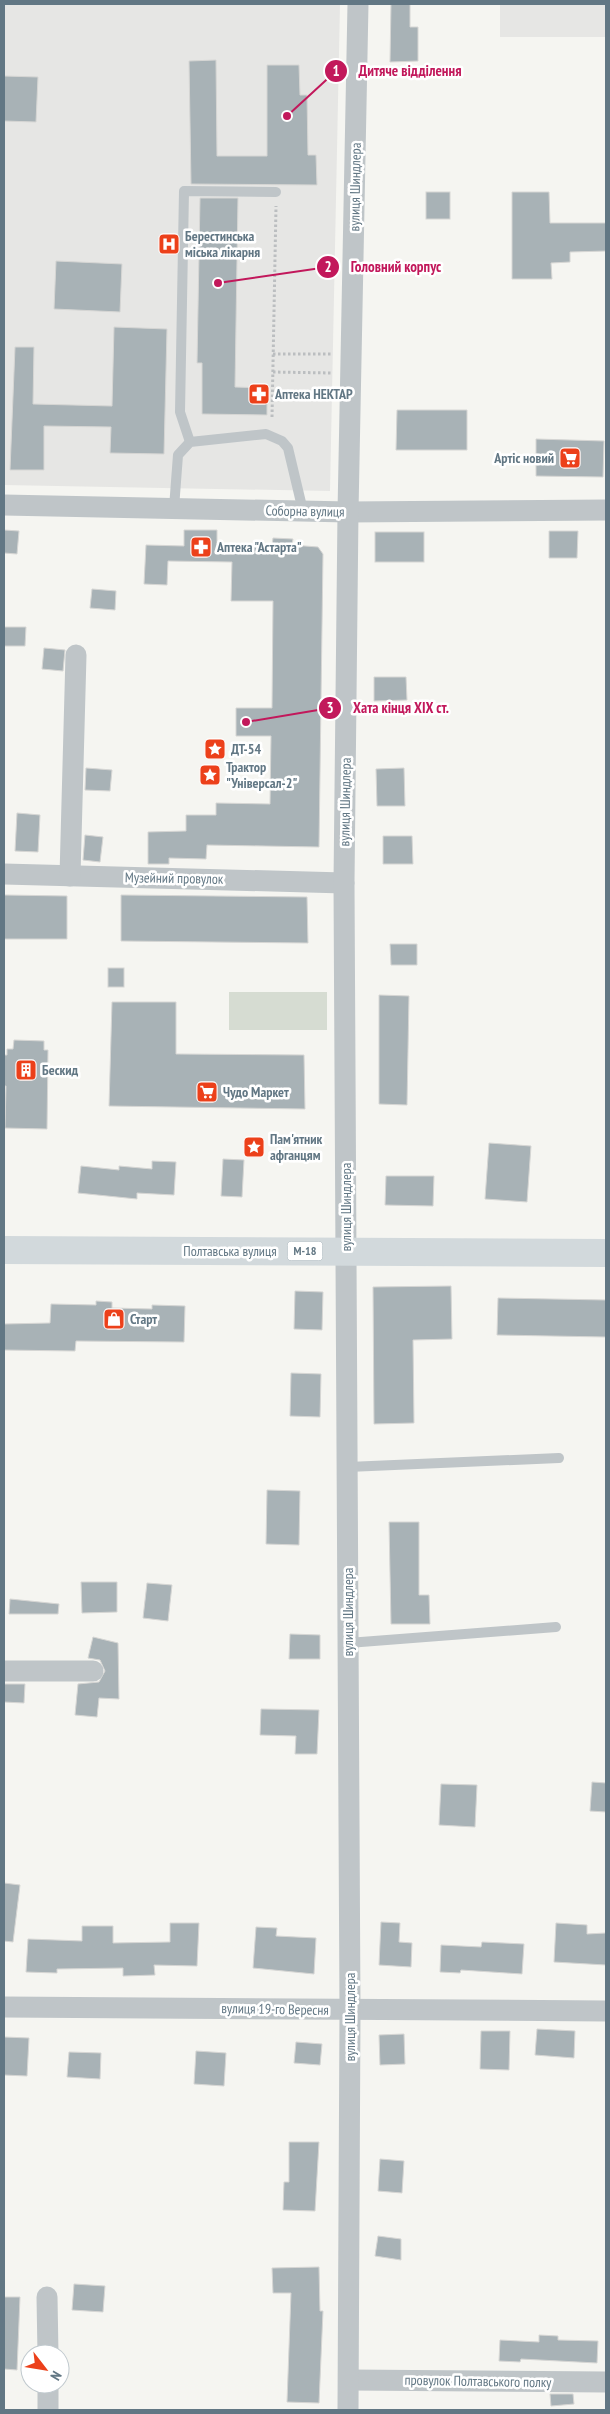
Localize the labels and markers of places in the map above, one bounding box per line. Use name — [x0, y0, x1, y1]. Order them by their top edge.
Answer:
callout: Дитяче відділення — [323, 56, 471, 86]
place label: Берестинська міська лікарня — [185, 227, 260, 261]
hospital icon: Берестинська міська лікарня — [157, 232, 181, 256]
callout: Головний корпус — [316, 252, 451, 282]
pharmacy icon: Аптека НЕКТАР — [247, 382, 271, 406]
place label: Аптека НЕКТАР — [274, 385, 353, 403]
supermarket icon: Артіс новий — [558, 446, 582, 470]
place label: Артіс новий — [493, 449, 554, 467]
pharmacy icon: Аптека "Астарта" — [189, 535, 213, 559]
place label: Аптека "Астарта" — [216, 538, 302, 556]
callout: Хата кінця XIX ст. — [318, 693, 459, 723]
place icon: ДТ-54 — [203, 737, 227, 761]
place label: ДТ-54 — [231, 740, 261, 758]
place label: Трактор "Універсал-2" — [226, 758, 297, 792]
place icon: Трактор "Універсал-2" — [198, 763, 222, 787]
building icon: Бескид — [14, 1058, 38, 1082]
place label: Бескид — [42, 1061, 79, 1079]
supermarket icon: Чудо Маркет — [195, 1080, 219, 1104]
place label: Чудо Маркет — [223, 1083, 289, 1101]
place label: Пам'ятник афганцям — [270, 1130, 323, 1164]
place icon: Пам'ятник афганцям — [242, 1135, 266, 1159]
shop icon: Старт — [102, 1307, 126, 1331]
place label: Старт — [130, 1310, 157, 1328]

